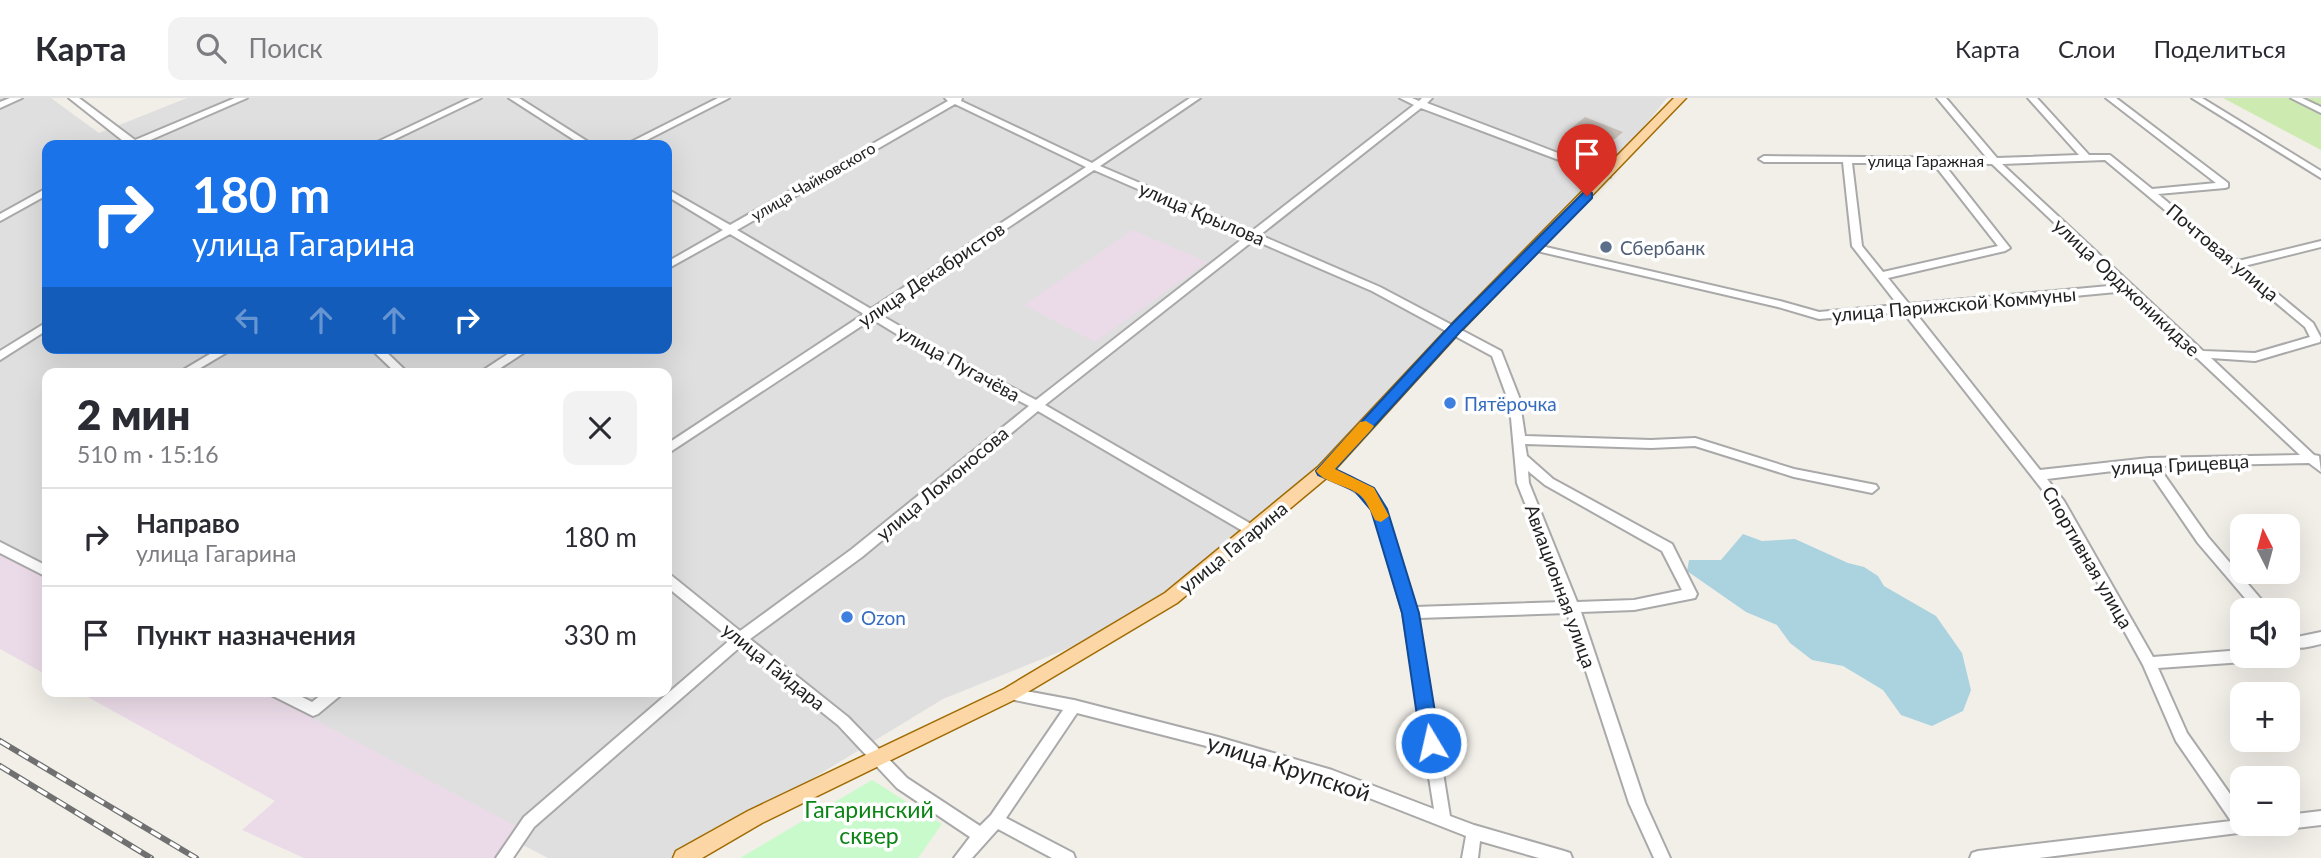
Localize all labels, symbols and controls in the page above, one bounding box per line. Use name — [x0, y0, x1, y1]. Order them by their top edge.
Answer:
search box — [168, 17, 658, 80]
text: Карта — [35, 28, 126, 68]
icon: search — [192, 29, 230, 67]
text: Поиск — [248, 32, 323, 64]
text: Карта — [1955, 34, 2020, 63]
text: Слои — [2058, 34, 2115, 63]
text: Поделиться — [2153, 34, 2286, 63]
pin — [1557, 124, 1617, 196]
icon: arrive — [1568, 135, 1606, 173]
street label: улица Чайковского — [748, 138, 878, 224]
street label: улица Гаражная — [1868, 151, 1984, 170]
text: 180 m — [192, 165, 330, 223]
icon: right — [77, 168, 168, 259]
street label: улица Крылова — [1136, 176, 1268, 250]
street label: Почтовая улица — [2162, 198, 2284, 306]
street label: улица Орджоникидзе — [2049, 213, 2205, 361]
street label: улица Декабристов — [853, 216, 1009, 332]
text: улица Гагарина — [192, 224, 415, 263]
place label: Сбербанк — [1620, 236, 1705, 259]
marker: Сбербанк — [1598, 239, 1614, 255]
street label: улица Парижской Коммуны — [1831, 282, 2077, 326]
icon: left — [229, 301, 267, 339]
icon: ahead — [302, 301, 340, 339]
icon: ahead — [375, 301, 413, 339]
icon: right — [448, 301, 486, 339]
street label: улица Пугачёва — [894, 320, 1024, 406]
text: 2 мин — [77, 389, 191, 439]
button: close — [563, 391, 637, 465]
place label: Пятёрочка — [1464, 392, 1557, 415]
marker: Пятёрочка — [1442, 395, 1458, 411]
street label: улица Ломоносова — [871, 421, 1013, 545]
text: 510 m · 15:16 — [77, 440, 219, 468]
street label: улица Грицевца — [2110, 449, 2250, 479]
street label: Спортивная улица — [2038, 482, 2138, 632]
street label: улица Гагарина — [1174, 496, 1292, 598]
street label: Авиационная улица — [1521, 501, 1601, 671]
text: Направо — [136, 507, 240, 539]
north arrow — [2230, 514, 2300, 584]
map controls — [2230, 514, 2300, 836]
icon: right — [77, 518, 115, 556]
text: 180 m — [564, 521, 637, 553]
text: улица Гагарина — [136, 539, 296, 567]
button: sound — [2230, 598, 2300, 668]
place label: Ozon — [861, 606, 906, 629]
marker: Ozon — [839, 609, 855, 625]
icon: arrive — [77, 616, 115, 654]
street label: улица Гайдара — [718, 617, 830, 715]
text: Пункт назначения — [136, 619, 356, 651]
text: 330 m — [564, 619, 637, 651]
button: + — [2230, 682, 2300, 752]
position arrow — [1394, 706, 1468, 780]
street label: улица Крупской — [1204, 727, 1374, 807]
button: − — [2230, 766, 2300, 836]
park label: Гагаринский сквер — [804, 795, 934, 849]

